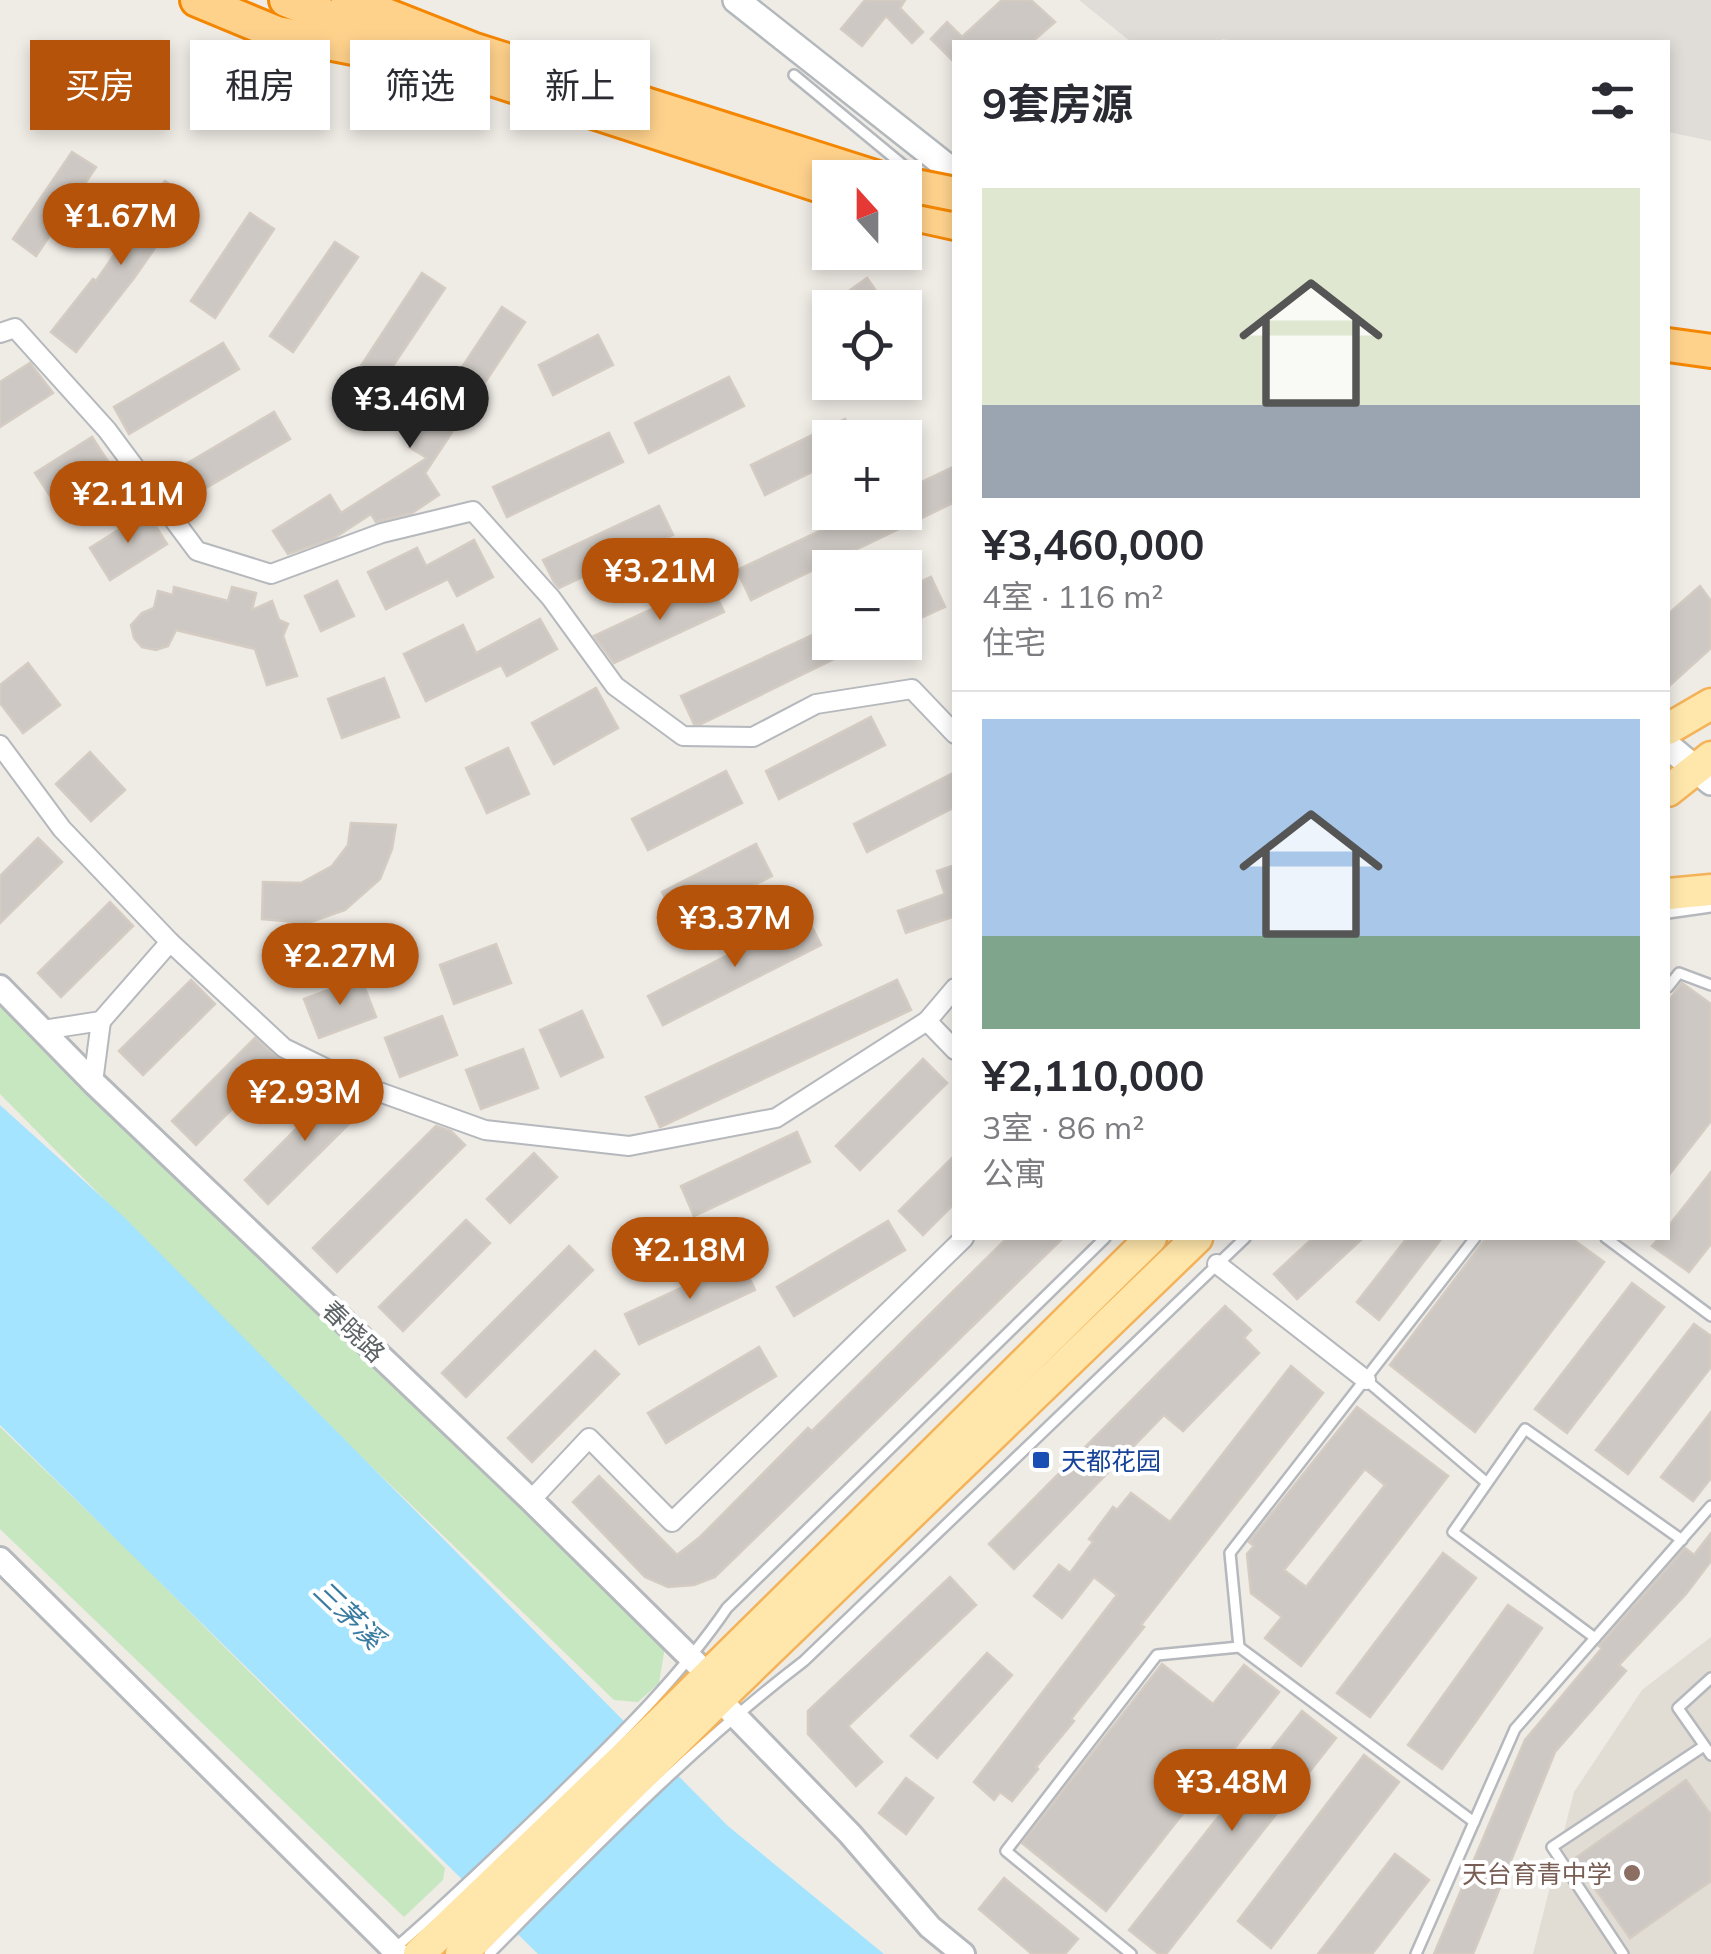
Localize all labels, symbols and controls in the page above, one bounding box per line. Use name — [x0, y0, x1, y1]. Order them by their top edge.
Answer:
chip: 买房 — [30, 40, 170, 130]
chip: 租房 — [190, 40, 330, 130]
chip: 筛选 — [350, 40, 490, 130]
chip: 新上 — [510, 40, 650, 130]
icon: filters — [1585, 73, 1640, 128]
text: 9套房源 — [982, 77, 1133, 130]
north arrow — [812, 160, 922, 270]
map controls — [812, 160, 922, 660]
pin: ¥1.67M — [40, 183, 202, 268]
text: ¥1.67M — [65, 195, 177, 235]
icon: home — [1221, 253, 1401, 433]
button: locate — [812, 290, 922, 400]
pin: ¥3.46M — [329, 366, 491, 451]
text: ¥3.46M — [354, 378, 466, 418]
button: + — [812, 420, 922, 530]
pin: ¥2.11M — [47, 461, 209, 546]
text: ¥2.11M — [72, 473, 184, 513]
text: ¥3,460,000 — [982, 518, 1204, 571]
pin: ¥3.21M — [579, 538, 741, 623]
text: ¥3.21M — [604, 550, 716, 590]
button: − — [812, 550, 922, 660]
text: 4室 · 116 m² — [982, 576, 1164, 616]
text: 住宅 — [982, 622, 1046, 662]
icon: home — [1221, 784, 1401, 964]
pin: ¥3.37M — [654, 885, 816, 970]
text: ¥3.37M — [679, 897, 791, 937]
pin: ¥2.27M — [259, 923, 421, 1008]
text: ¥2.27M — [284, 935, 396, 975]
text: ¥2,110,000 — [982, 1049, 1204, 1102]
pin: ¥2.93M — [224, 1059, 386, 1144]
text: ¥2.93M — [249, 1071, 361, 1111]
text: 3室 · 86 m² — [982, 1107, 1144, 1147]
text: 公寓 — [982, 1153, 1046, 1193]
pin: ¥2.18M — [609, 1217, 771, 1302]
text: ¥2.18M — [634, 1229, 746, 1269]
street label: 春晓路 — [316, 1294, 392, 1368]
place label: 天都花园 — [1061, 1445, 1161, 1476]
marker: 天都花园 — [1030, 1449, 1052, 1471]
water label: 三茅溪 — [307, 1572, 394, 1658]
pin: ¥3.48M — [1151, 1749, 1313, 1834]
text: ¥3.48M — [1176, 1761, 1288, 1801]
place label: 天台育青中学 — [1462, 1858, 1612, 1889]
marker: 天台育青中学 — [1621, 1862, 1643, 1884]

